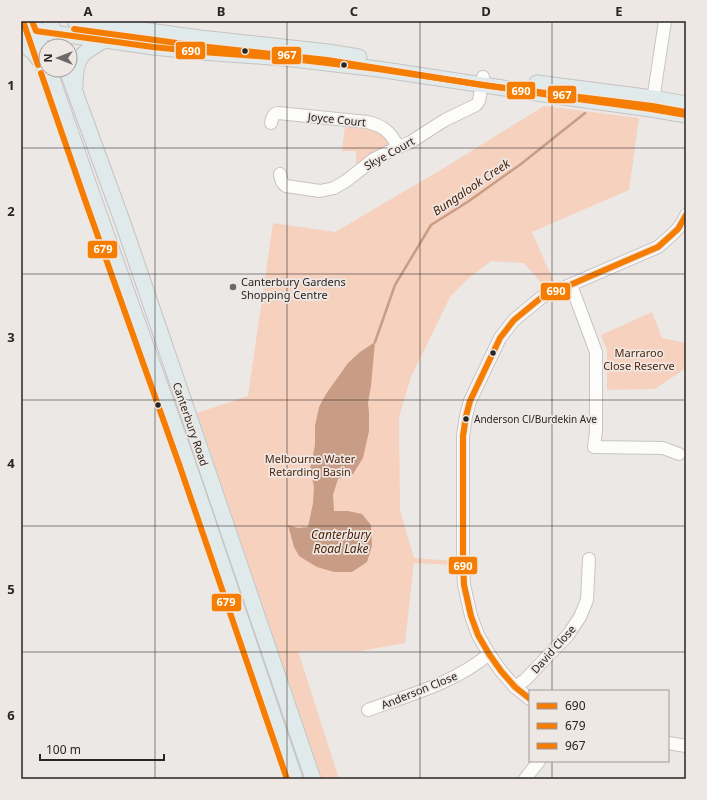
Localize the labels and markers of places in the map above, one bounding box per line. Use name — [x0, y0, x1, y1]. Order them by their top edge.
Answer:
unlabelled marker — [240, 46, 250, 56]
unlabelled marker — [339, 60, 349, 70]
place label: Canterbury Gardens Shopping Centre — [241, 274, 346, 302]
marker: Canterbury Gardens Shopping Centre — [228, 282, 238, 292]
unlabelled marker — [488, 348, 498, 358]
unlabelled marker — [153, 400, 163, 410]
place label: Anderson Cl/Burdekin Ave — [474, 412, 597, 426]
marker: Anderson Cl/Burdekin Ave — [461, 414, 471, 424]

